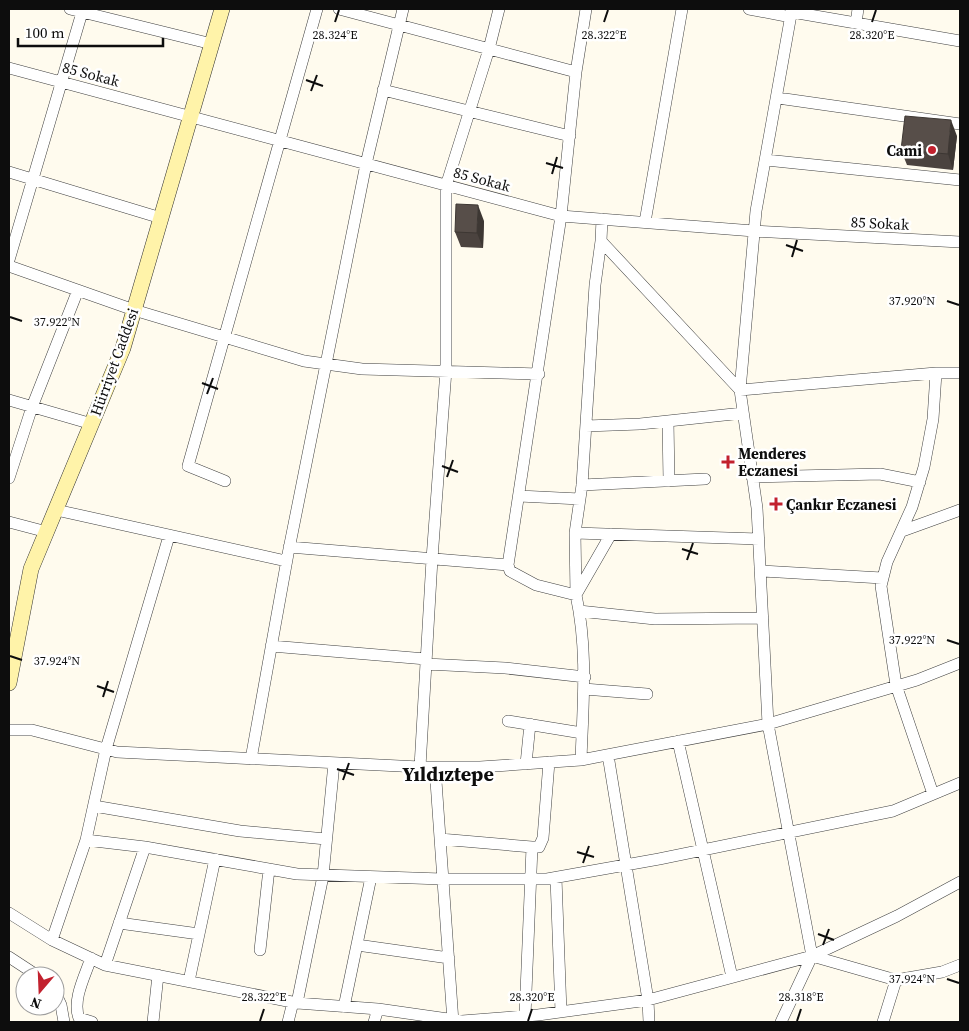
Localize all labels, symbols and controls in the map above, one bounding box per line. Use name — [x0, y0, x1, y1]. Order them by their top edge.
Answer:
scale bar — [18, 15, 162, 47]
text: 100 m — [25, 22, 65, 43]
text: 28.324°E — [313, 27, 357, 43]
text: 28.322°E — [582, 27, 626, 43]
text: 28.320°E — [850, 27, 894, 43]
street label: 85 Sokak — [60, 56, 123, 92]
place label: Cami — [886, 140, 922, 161]
marker: Cami — [926, 144, 938, 156]
street label: 85 Sokak — [451, 161, 514, 197]
street label: 85 Sokak — [850, 211, 910, 235]
text: 37.920°N — [889, 293, 935, 309]
street label: Hürriyet Caddesi — [85, 305, 143, 419]
text: 37.922°N — [34, 314, 80, 330]
place label: Menderes Eczanesi — [738, 443, 806, 481]
marker: Menderes Eczanesi — [722, 456, 734, 468]
place label: Çankır Eczanesi — [786, 494, 897, 515]
marker: Çankır Eczanesi — [770, 498, 782, 510]
text: 37.922°N — [889, 632, 935, 648]
text: 37.924°N — [34, 653, 80, 669]
district label: Yıldıztepe — [402, 760, 494, 788]
north arrow — [15, 966, 65, 1016]
text: 37.924°N — [889, 971, 935, 987]
text: 28.322°E — [242, 989, 286, 1005]
text: 28.320°E — [510, 989, 554, 1005]
text: 28.318°E — [779, 989, 823, 1005]
text: N — [28, 992, 44, 1014]

